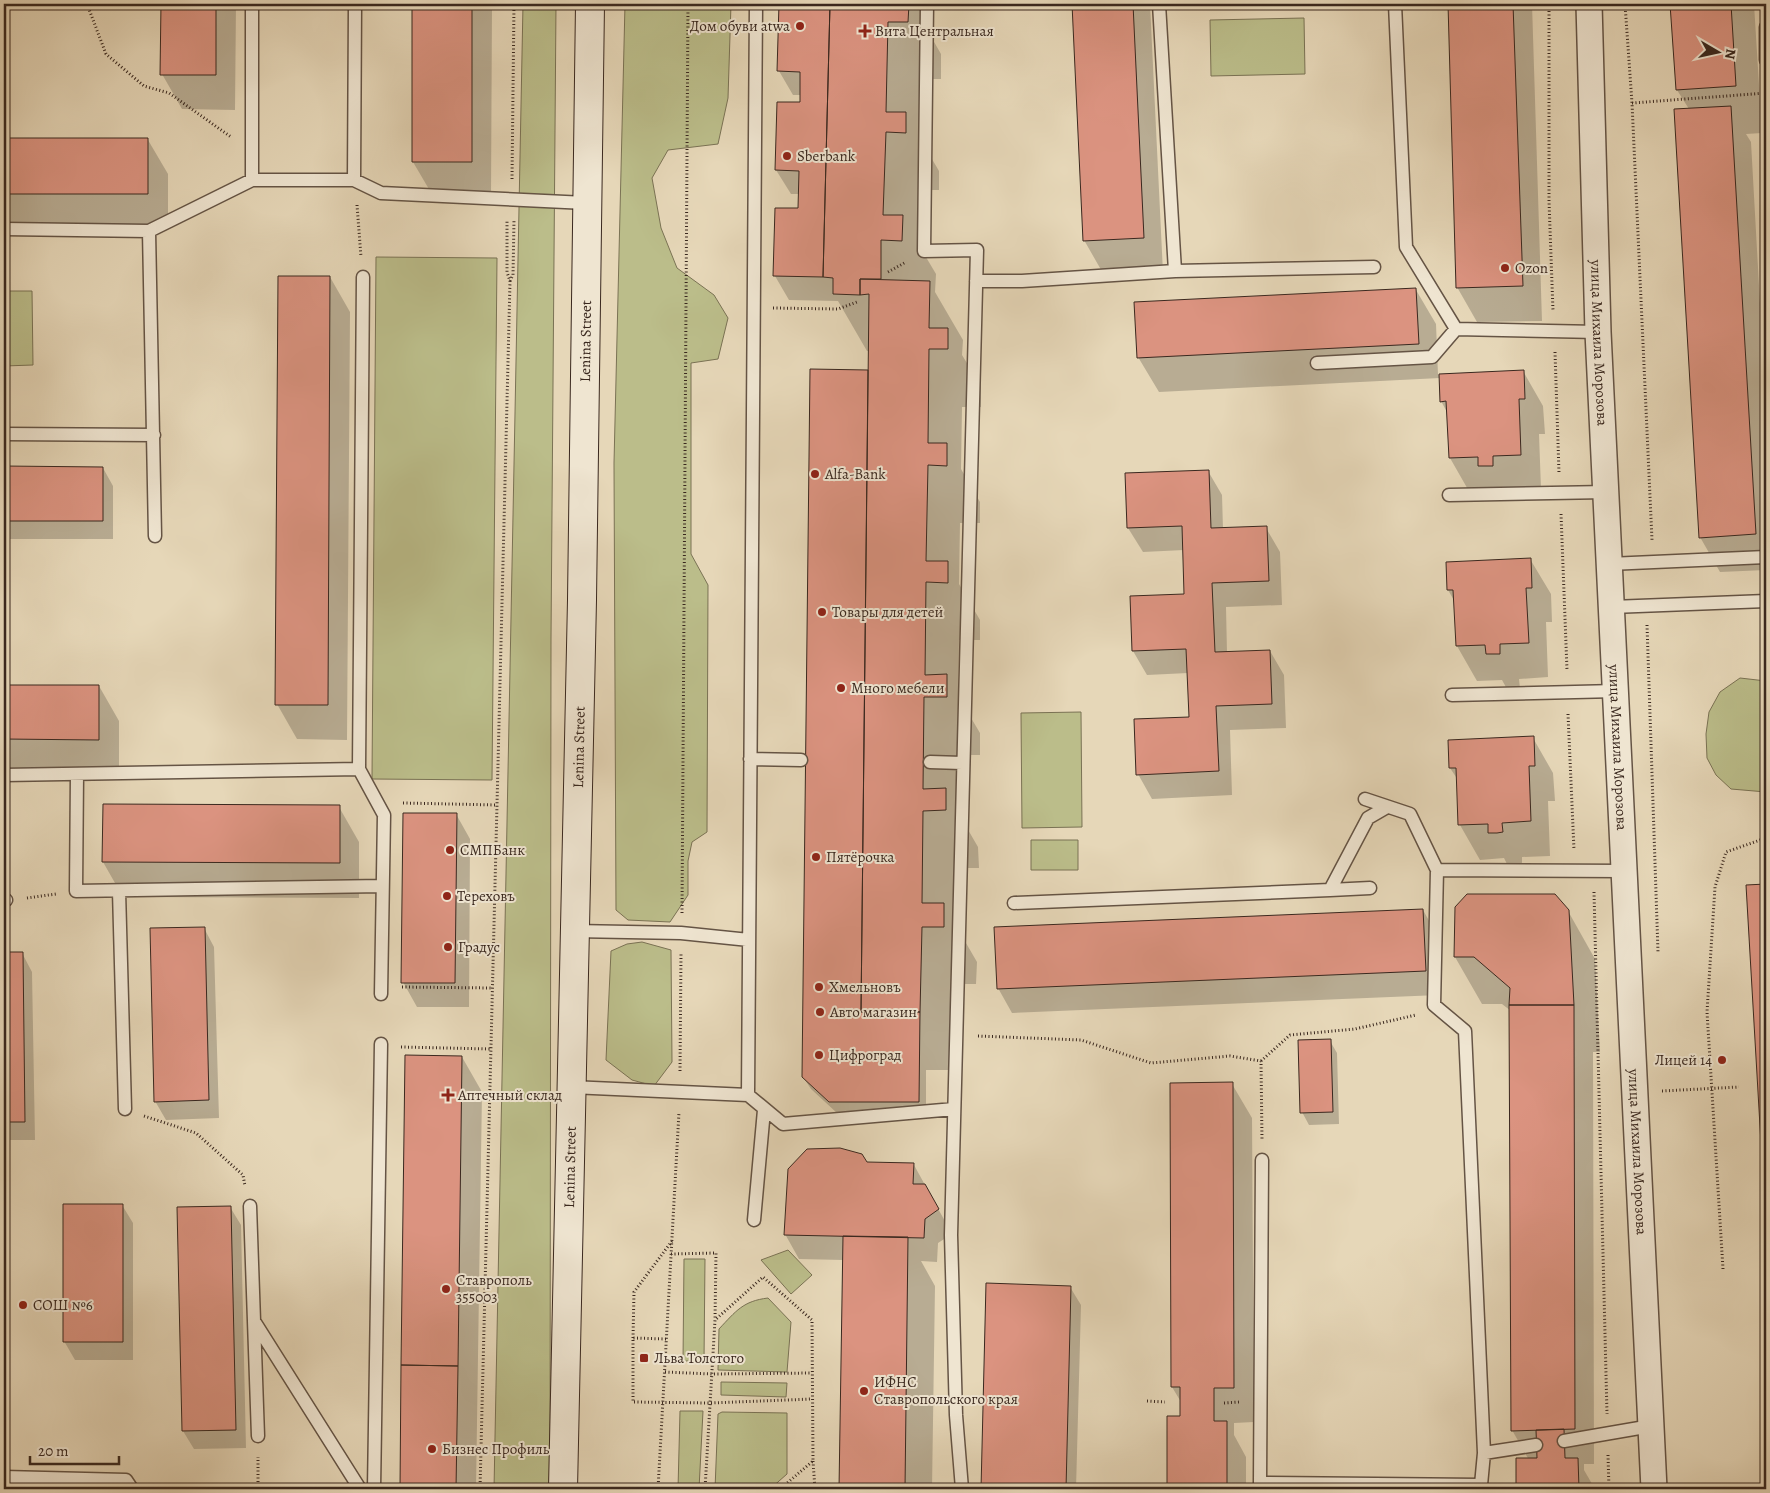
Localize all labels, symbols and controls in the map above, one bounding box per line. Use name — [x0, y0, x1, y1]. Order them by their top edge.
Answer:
place label: Дом обуви atwa — [690, 16, 790, 36]
marker: Дом обуви atwa — [794, 20, 806, 32]
place label: Вита Центральная — [875, 21, 994, 41]
marker: Вита Центральная — [859, 25, 871, 37]
north arrow — [1692, 28, 1742, 78]
text: N — [1720, 47, 1741, 60]
place label: Sberbank — [797, 146, 856, 166]
marker: Sberbank — [781, 150, 793, 162]
place label: Ozon — [1515, 258, 1548, 278]
street label: улица Михаила Морозова — [1586, 258, 1613, 427]
marker: Ozon — [1499, 262, 1511, 274]
street label: Lenina Street — [575, 300, 596, 382]
place label: Alfa-Bank — [824, 464, 886, 484]
marker: Alfa-Bank — [809, 468, 821, 480]
place label: Товары для детей — [832, 602, 944, 622]
marker: Товары для детей — [816, 606, 828, 618]
street label: улица Михаила Морозова — [1604, 663, 1632, 831]
place label: Много мебели — [851, 678, 945, 698]
marker: Много мебели — [835, 682, 847, 694]
street label: Lenina Street — [568, 706, 590, 788]
place label: СМПБанк — [460, 840, 525, 860]
marker: СМПБанк — [444, 844, 456, 856]
place label: Пятёрочка — [826, 847, 895, 867]
marker: Пятёрочка — [810, 851, 822, 863]
place label: Тереховъ — [457, 886, 515, 906]
marker: Тереховъ — [441, 890, 453, 902]
place label: Градус — [458, 937, 500, 957]
marker: Градус — [442, 941, 454, 953]
place label: Хмельновъ — [829, 977, 901, 997]
marker: Хмельновъ — [813, 981, 825, 993]
place label: Авто магазин — [829, 1002, 917, 1022]
marker: Авто магазин — [814, 1006, 826, 1018]
place label: Цифроград — [829, 1045, 901, 1065]
marker: Цифроград — [813, 1049, 825, 1061]
place label: Лицей 14 — [1655, 1050, 1712, 1070]
marker: Лицей 14 — [1716, 1054, 1728, 1066]
street label: улица Михаила Морозова — [1624, 1067, 1652, 1236]
place label: Аптечный склад — [457, 1085, 562, 1105]
marker: Аптечный склад — [442, 1089, 454, 1101]
street label: Lenina Street — [559, 1126, 581, 1208]
place label: Ставрополь 355003 — [456, 1270, 532, 1307]
marker: Ставрополь 355003 — [440, 1283, 452, 1295]
place label: СОШ №6 — [33, 1295, 93, 1315]
marker: СОШ №6 — [17, 1299, 29, 1311]
place label: Льва Толстого — [654, 1348, 744, 1368]
marker: Льва Толстого — [638, 1352, 650, 1364]
place label: ИФНС Ставропольского края — [874, 1372, 1018, 1409]
marker: ИФНС Ставропольского края — [858, 1385, 870, 1397]
scale bar — [30, 1433, 119, 1465]
place label: Бизнес Профиль — [442, 1439, 550, 1459]
text: 20 m — [38, 1441, 69, 1461]
marker: Бизнес Профиль — [426, 1443, 438, 1455]

